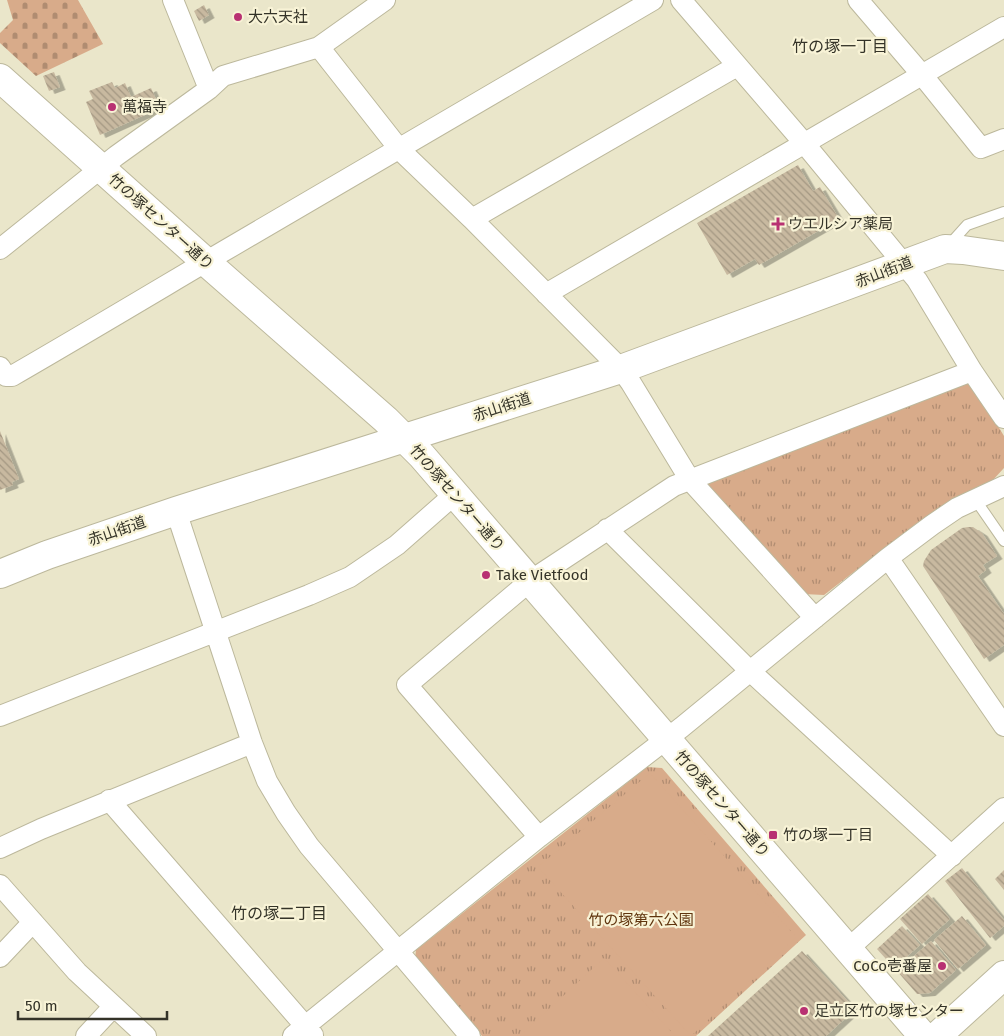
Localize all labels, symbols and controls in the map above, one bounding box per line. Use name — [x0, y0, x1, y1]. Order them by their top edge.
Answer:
place label: 大六天社 — [248, 8, 308, 26]
marker: 大六天社 — [232, 11, 244, 23]
district label: 竹の塚一丁目 — [792, 37, 888, 56]
place label: 萬福寺 — [122, 98, 167, 116]
marker: 萬福寺 — [106, 101, 118, 113]
street label: 竹の塚センター通り — [105, 170, 217, 274]
place label: ウエルシア薬局 — [788, 215, 893, 233]
marker: ウエルシア薬局 — [772, 218, 784, 230]
street label: 赤山街道 — [853, 253, 915, 291]
street label: 赤山街道 — [471, 389, 533, 425]
street label: 竹の塚センター通り — [406, 441, 508, 555]
street label: 赤山街道 — [86, 513, 148, 549]
place label: Take Vietfood — [496, 566, 588, 584]
marker: Take Vietfood — [480, 569, 492, 581]
street label: 竹の塚センター通り — [671, 747, 773, 861]
place label: 竹の塚一丁目 — [783, 826, 873, 844]
marker: 竹の塚一丁目 — [767, 829, 779, 841]
district label: 竹の塚二丁目 — [231, 904, 327, 923]
park label: 竹の塚第六公園 — [588, 911, 694, 929]
place label: CoCo壱番屋 — [853, 957, 932, 975]
marker: CoCo壱番屋 — [936, 960, 948, 972]
scale bar — [18, 988, 166, 1020]
text: 50 m — [25, 997, 58, 1015]
place label: 足立区竹の塚センター — [814, 1002, 964, 1020]
marker: 足立区竹の塚センター — [798, 1005, 810, 1017]

